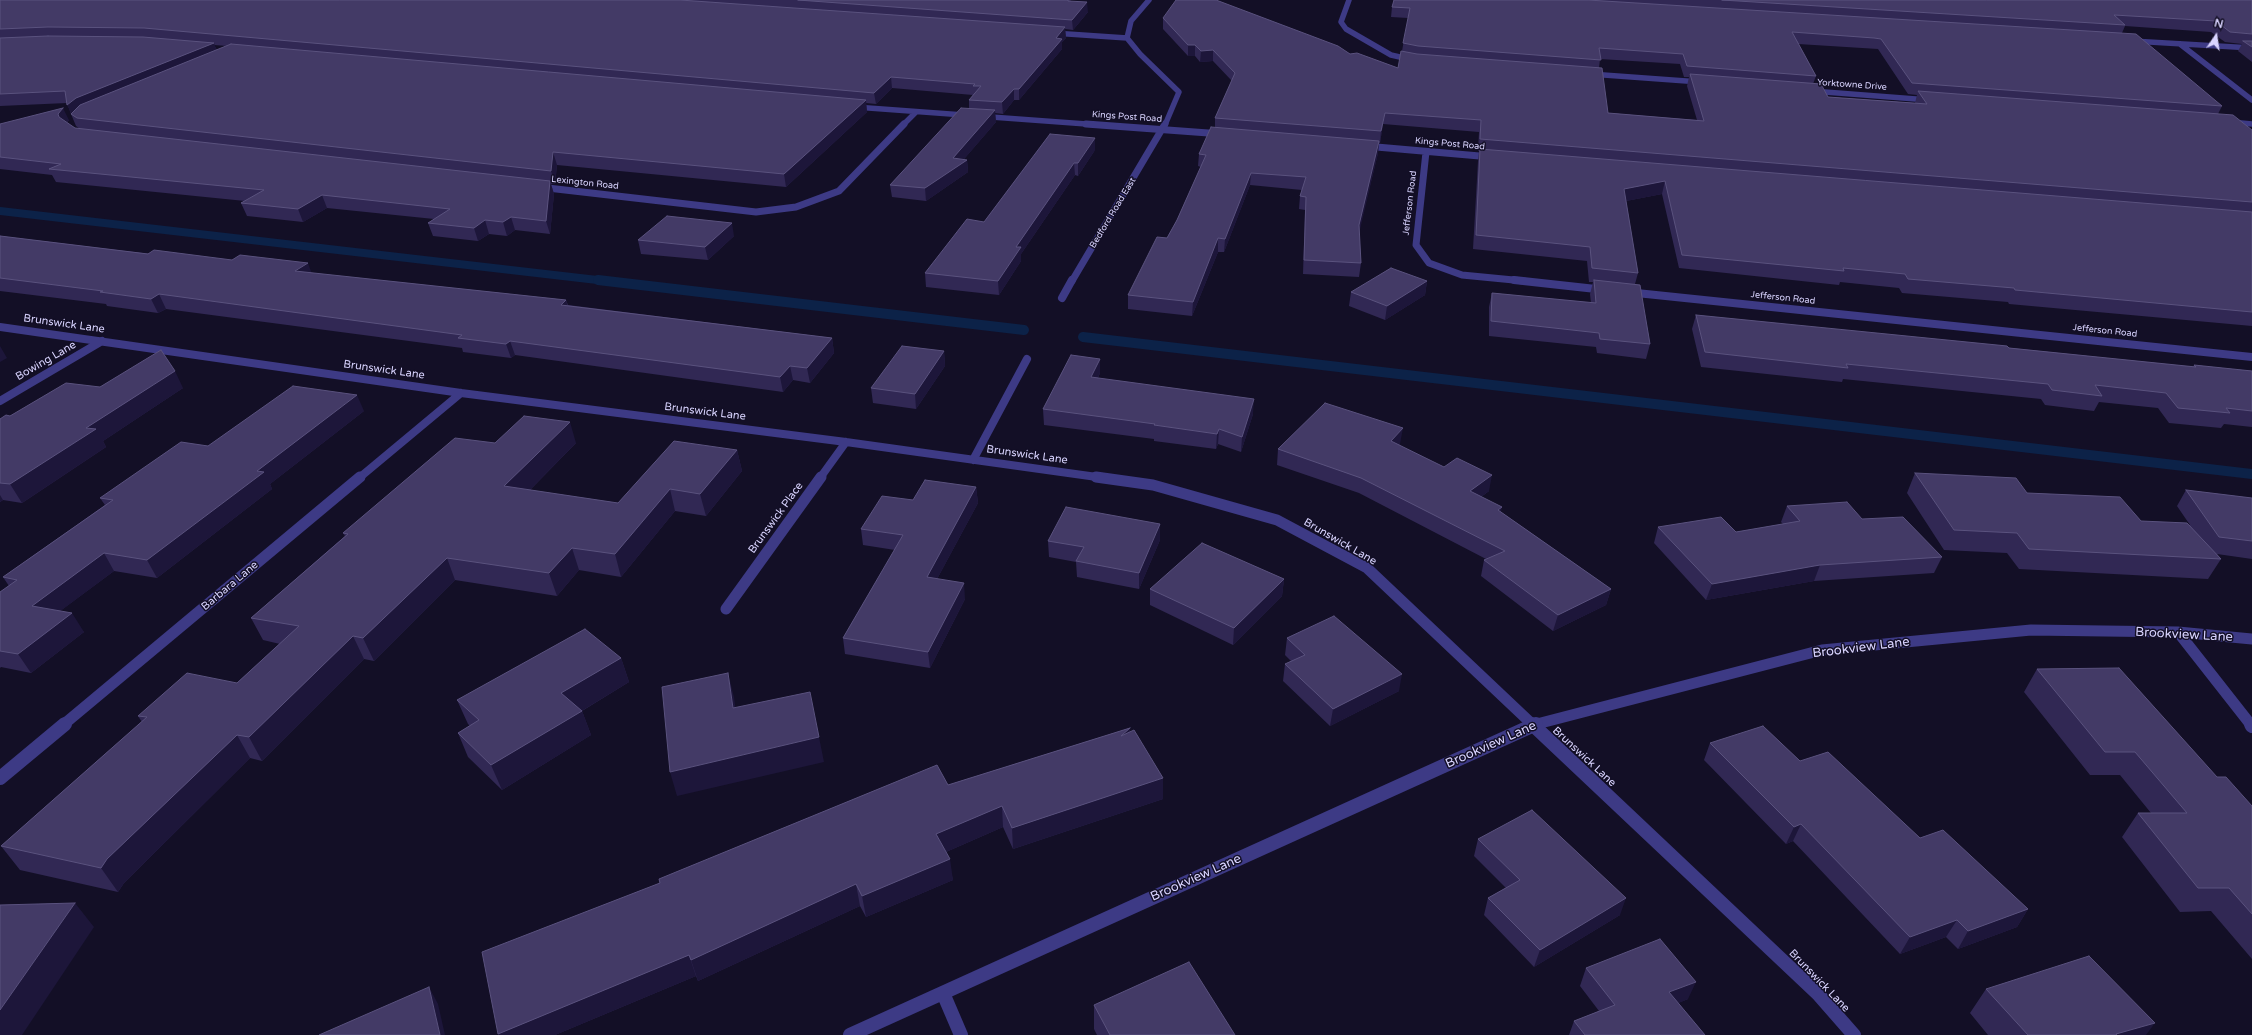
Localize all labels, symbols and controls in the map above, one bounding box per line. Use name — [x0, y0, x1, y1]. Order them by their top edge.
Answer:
north arrow — [2196, 16, 2236, 56]
text: N — [2213, 16, 2225, 31]
street label: Yorktowne Drive — [1817, 77, 1887, 93]
street label: Kings Post Road — [1092, 109, 1162, 125]
street label: Kings Post Road — [1415, 136, 1485, 152]
street label: Jefferson Road — [1401, 170, 1419, 236]
street label: Lexington Road — [551, 174, 619, 192]
street label: Bedford Road East — [1088, 176, 1138, 250]
street label: Jefferson Road — [1750, 289, 1816, 307]
street label: Brunswick Lane — [22, 312, 106, 336]
street label: Jefferson Road — [2072, 322, 2138, 340]
street label: Bowing Lane — [13, 338, 79, 384]
street label: Brunswick Lane — [342, 358, 426, 382]
street label: Brunswick Lane — [663, 400, 747, 424]
street label: Brunswick Lane — [985, 443, 1069, 467]
street label: Brunswick Place — [746, 480, 806, 556]
street label: Brunswick Lane — [1301, 516, 1379, 568]
street label: Barbara Lane — [199, 558, 261, 614]
street label: Brookview Lane — [2135, 625, 2233, 645]
street label: Brookview Lane — [1812, 634, 1910, 662]
street label: Brookview Lane — [1443, 718, 1539, 772]
street label: Brunswick Lane — [1550, 724, 1618, 790]
street label: Brookview Lane — [1148, 851, 1244, 905]
street label: Brunswick Lane — [1786, 947, 1852, 1015]

